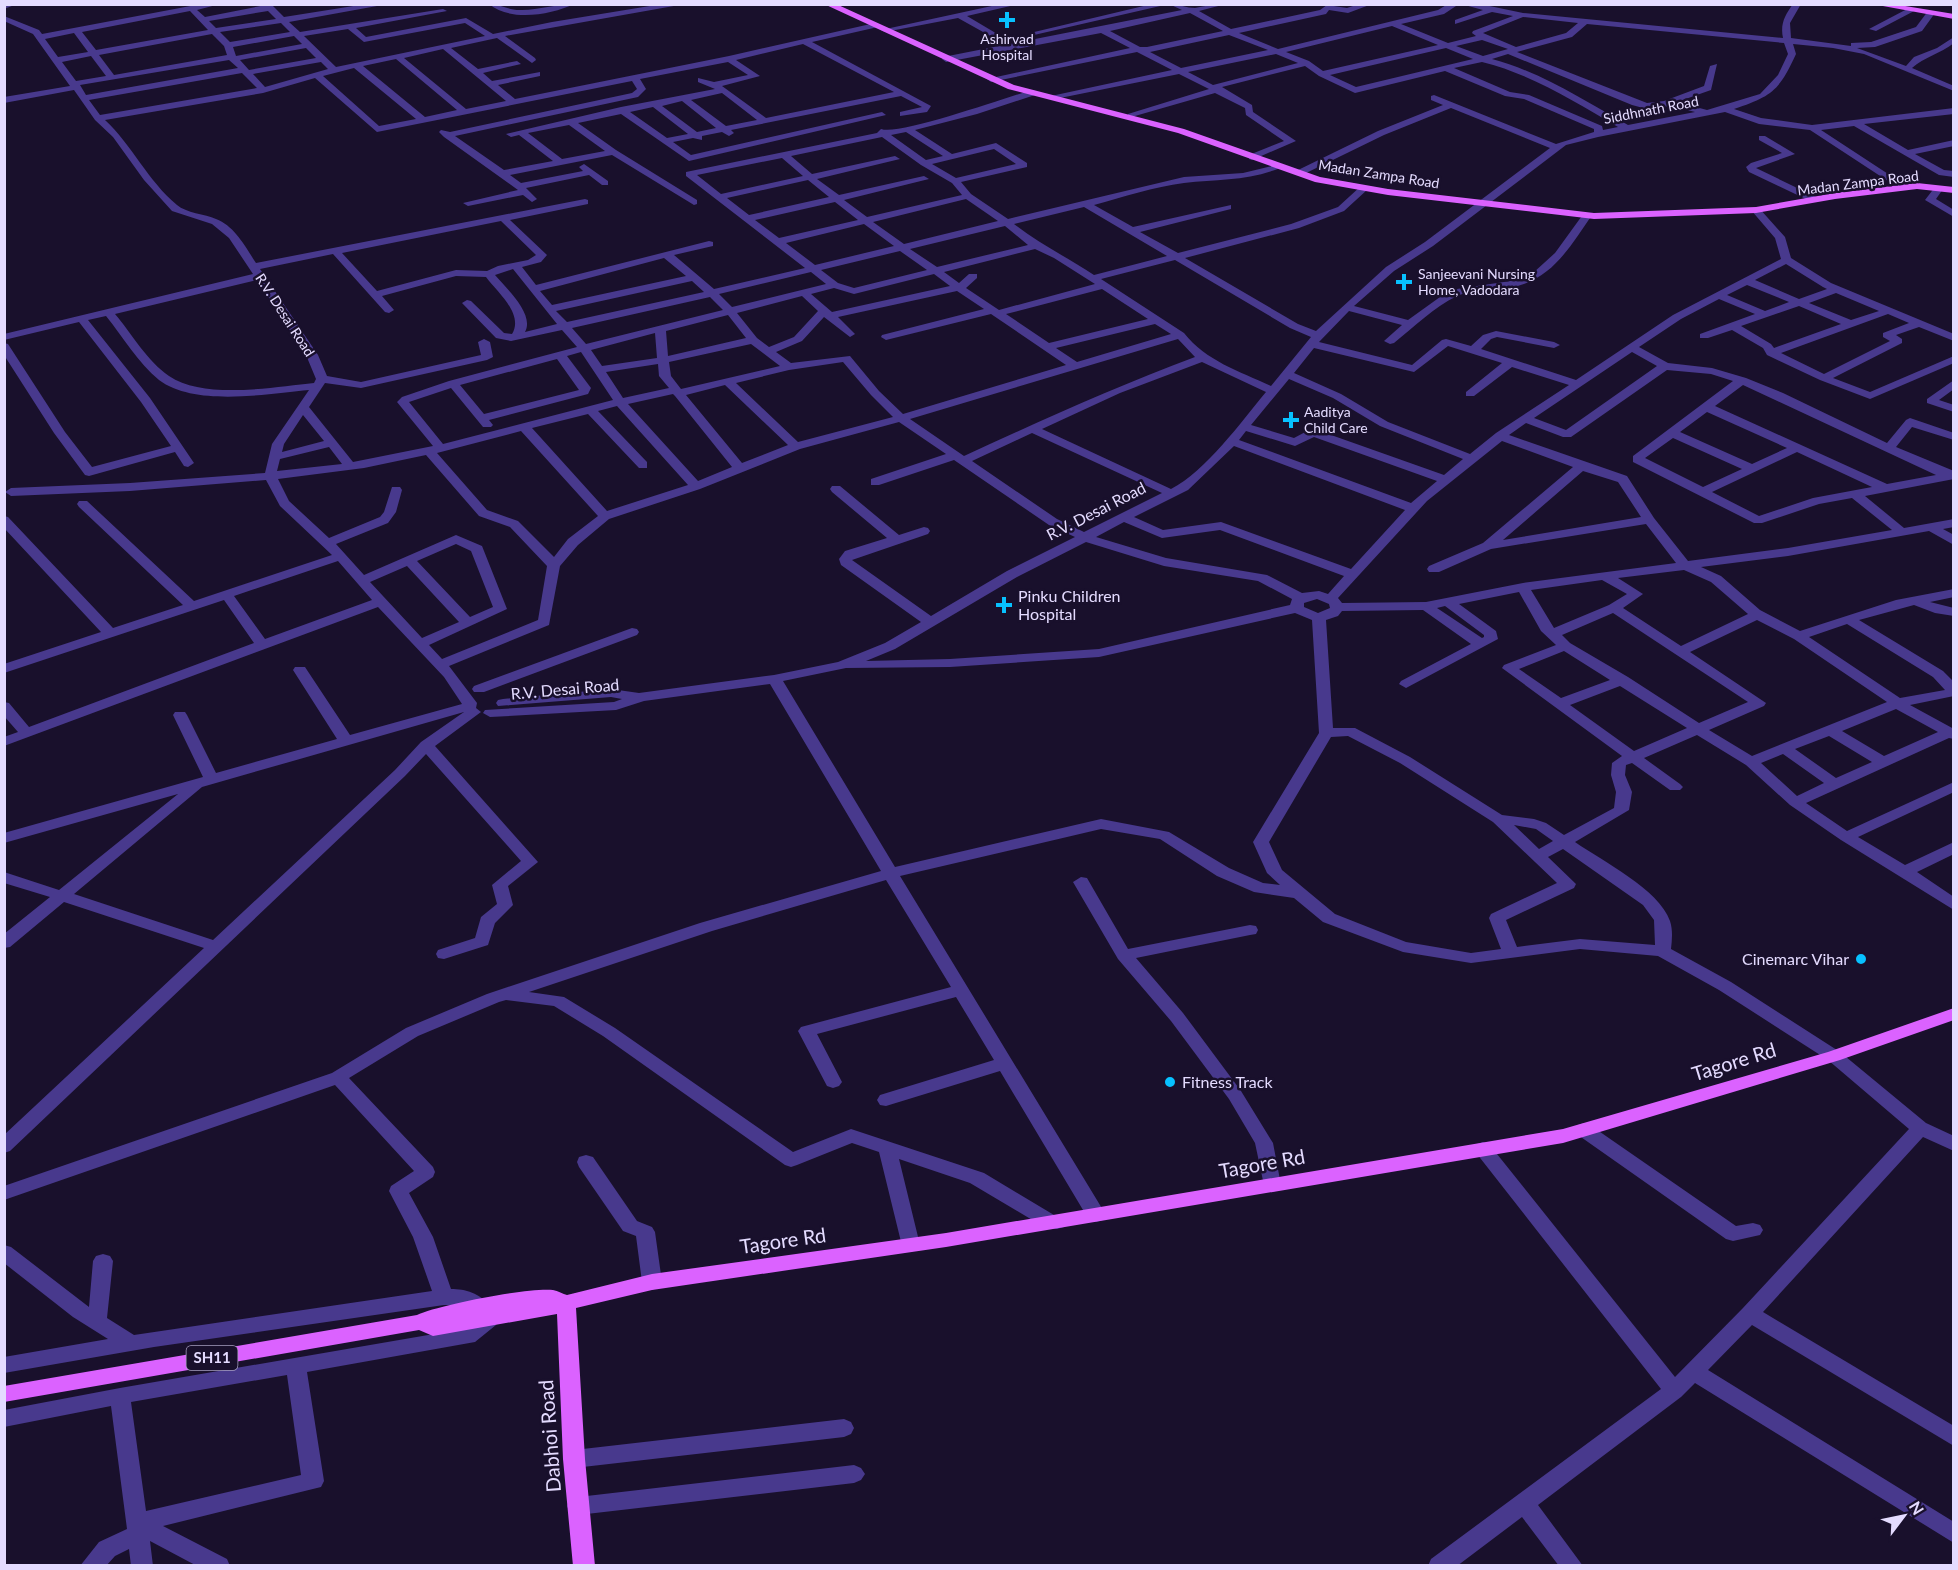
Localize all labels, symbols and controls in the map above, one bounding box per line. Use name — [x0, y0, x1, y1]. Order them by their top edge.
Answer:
marker: Ashirvad Hospital — [998, 11, 1016, 29]
place label: Ashirvad Hospital — [980, 30, 1034, 63]
street label: Siddhnath Road — [1602, 92, 1700, 127]
street label: Madan Zampa Road — [1317, 156, 1441, 191]
street label: Madan Zampa Road — [1796, 167, 1920, 198]
place label: Sanjeevani Nursing Home, Vadodara — [1418, 265, 1535, 298]
street label: R.V. Desai Road — [252, 270, 319, 359]
marker: Sanjeevani Nursing Home, Vadodara — [1395, 273, 1413, 291]
place label: Aaditya Child Care — [1304, 403, 1368, 436]
marker: Aaditya Child Care — [1282, 411, 1300, 429]
street label: R.V. Desai Road — [1043, 477, 1149, 544]
place label: Pinku Children Hospital — [1018, 586, 1121, 623]
marker: Pinku Children Hospital — [995, 596, 1013, 614]
street label: R.V. Desai Road — [510, 674, 620, 703]
place label: Cinemarc Vihar — [1742, 949, 1849, 968]
marker: Cinemarc Vihar — [1854, 952, 1868, 966]
street label: Tagore Rd — [1689, 1037, 1779, 1085]
place label: Fitness Track — [1182, 1072, 1273, 1091]
marker: Fitness Track — [1163, 1075, 1177, 1089]
street label: Tagore Rd — [1217, 1144, 1307, 1182]
street label: Tagore Rd — [738, 1222, 828, 1258]
road number: SH11 — [186, 1346, 238, 1370]
street label: Dabhoi Road — [533, 1379, 565, 1493]
north arrow — [1874, 1486, 1934, 1546]
text: N — [1906, 1498, 1928, 1518]

